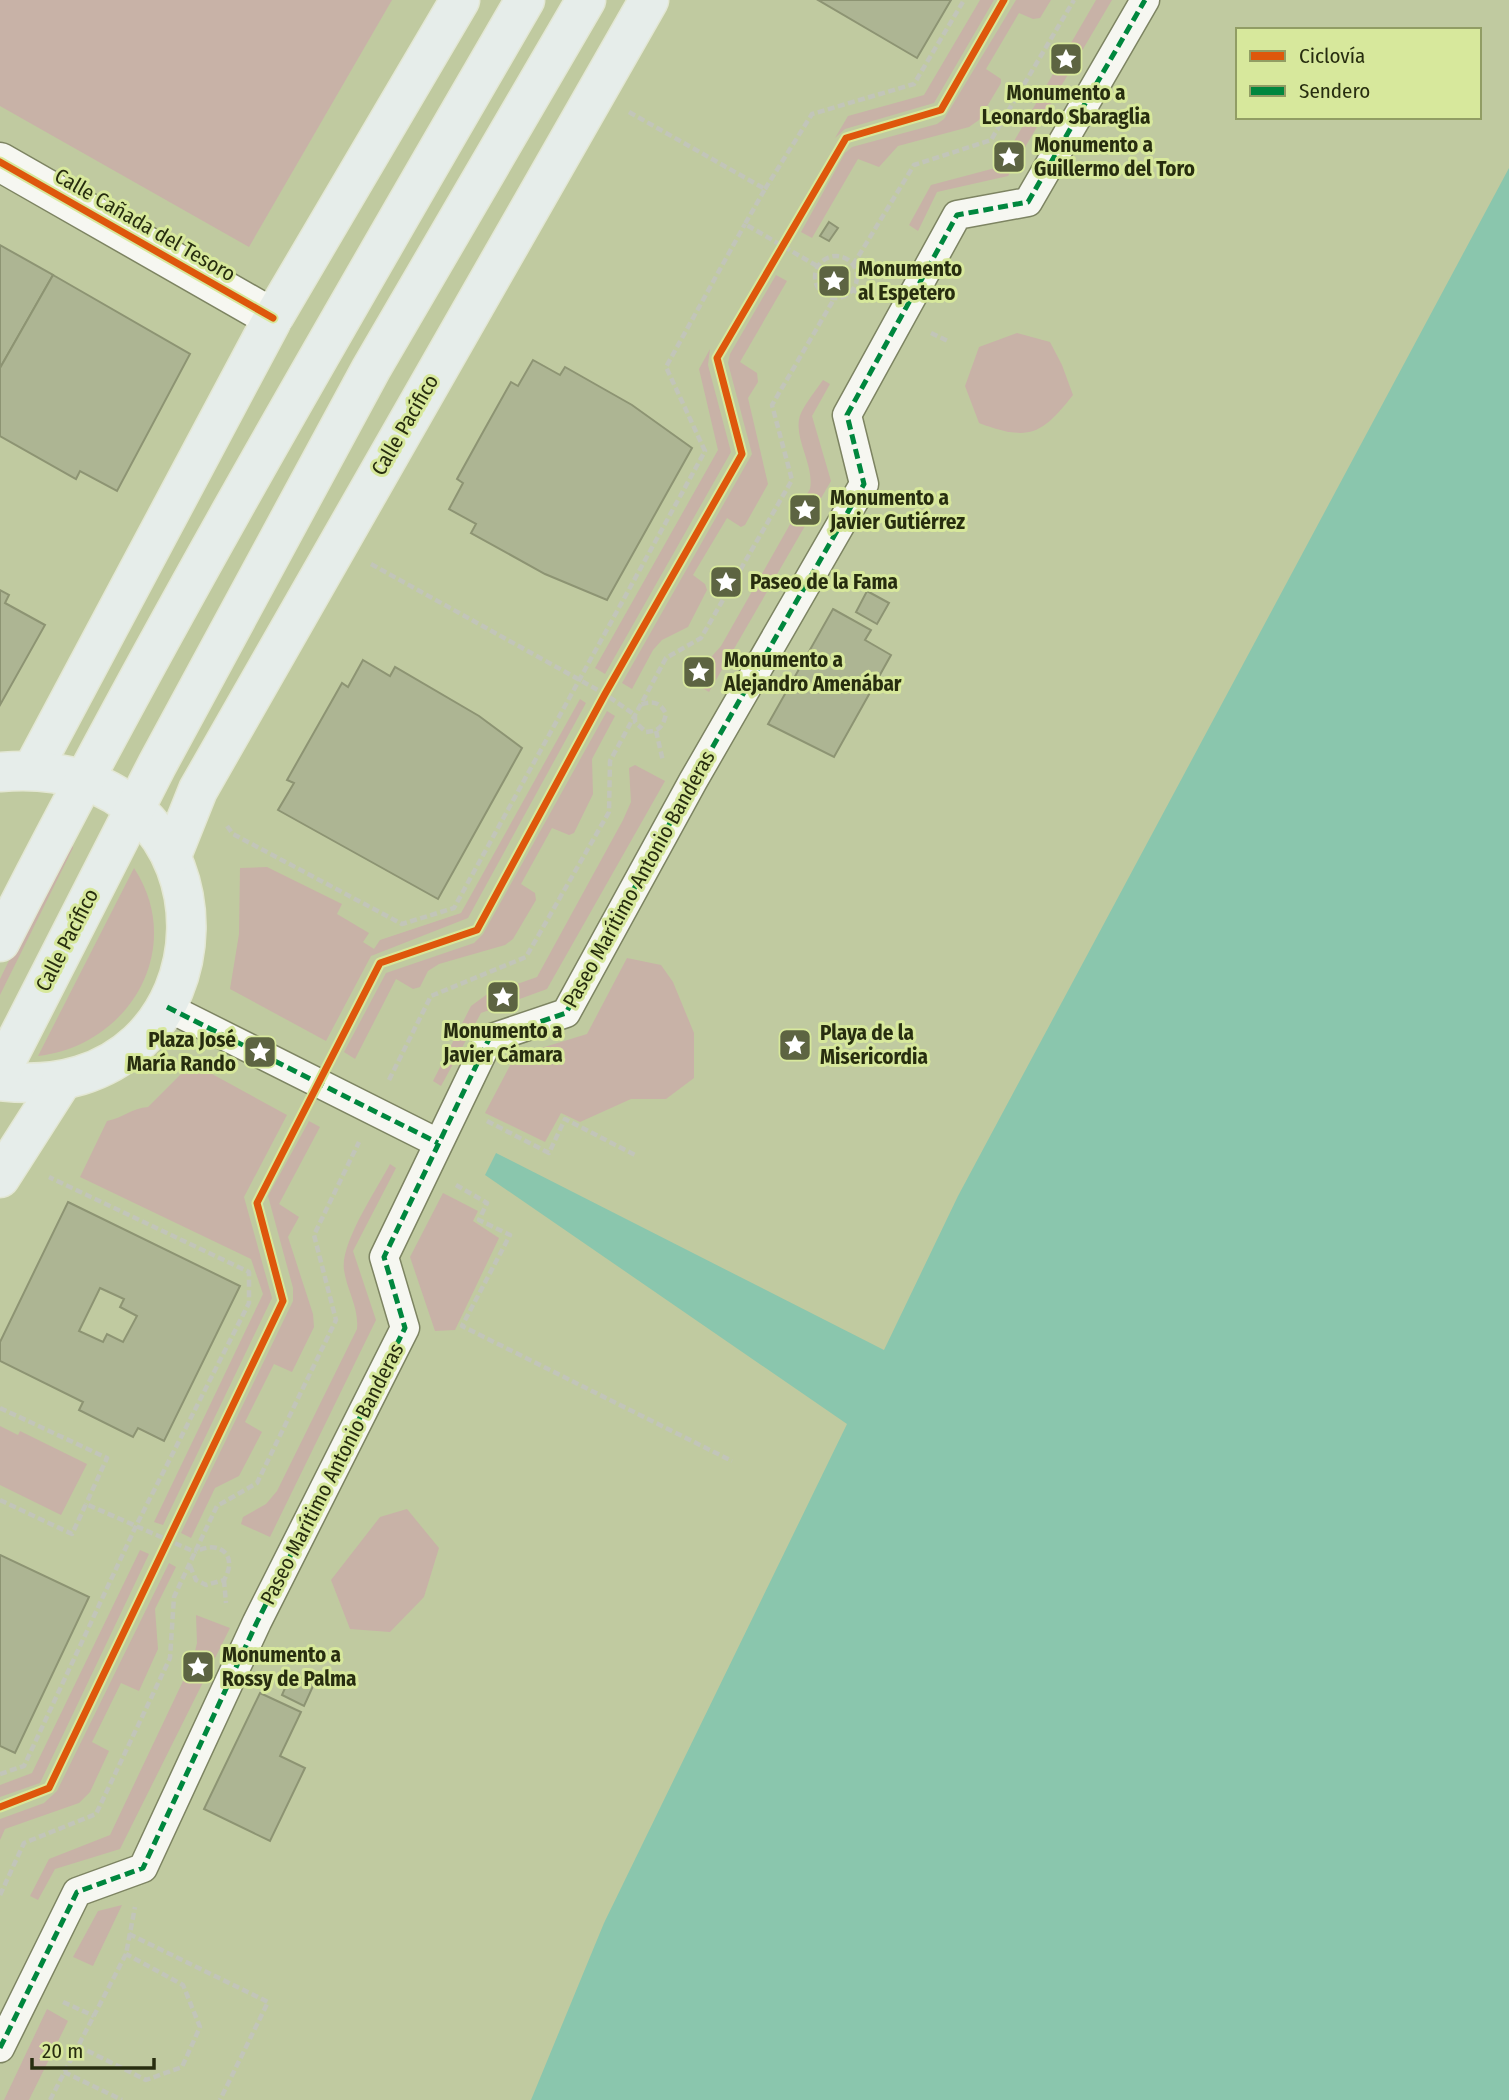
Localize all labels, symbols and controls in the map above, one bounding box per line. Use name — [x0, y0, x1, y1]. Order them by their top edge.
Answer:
legend — [1236, 28, 1481, 119]
place icon: Monumento a Leonardo Sbaraglia — [1047, 40, 1085, 78]
text: Ciclovía — [1299, 43, 1365, 69]
text: Sendero — [1299, 78, 1370, 104]
place label: Monumento a Leonardo Sbaraglia — [982, 80, 1150, 130]
place label: Monumento a Guillermo del Toro — [1034, 132, 1195, 182]
place icon: Monumento a Guillermo del Toro — [990, 138, 1028, 176]
street label: Calle Cañada del Tesoro — [50, 163, 240, 287]
place label: Monumento al Espetero — [858, 256, 962, 306]
place icon: Monumento al Espetero — [815, 262, 853, 300]
street label: Calle Pacífico — [366, 370, 444, 480]
place label: Monumento a Javier Gutiérrez — [829, 485, 965, 535]
place icon: Monumento a Javier Gutiérrez — [786, 491, 824, 529]
place icon: Paseo de la Fama — [707, 563, 745, 601]
place label: Paseo de la Fama — [750, 569, 898, 595]
place label: Monumento a Alejandro Amenábar — [723, 647, 902, 697]
place icon: Monumento a Alejandro Amenábar — [680, 653, 718, 691]
street label: Paseo Marítimo Antonio Banderas — [557, 746, 721, 1012]
street label: Calle Pacífico — [30, 884, 104, 996]
place icon: Monumento a Javier Cámara — [484, 978, 522, 1016]
place label: Monumento a Javier Cámara — [442, 1018, 563, 1068]
place label: Playa de la Misericordia — [820, 1020, 928, 1070]
place icon: Playa de la Misericordia — [776, 1026, 814, 1064]
place label: Plaza José María Rando — [127, 1027, 236, 1077]
place icon: Plaza José María Rando — [241, 1033, 279, 1071]
street label: Paseo Marítimo Antonio Banderas — [255, 1339, 409, 1609]
place label: Monumento a Rossy de Palma — [222, 1642, 356, 1692]
place icon: Monumento a Rossy de Palma — [179, 1648, 217, 1686]
scale bar — [32, 2026, 154, 2070]
text: 20 m — [42, 2038, 83, 2064]

